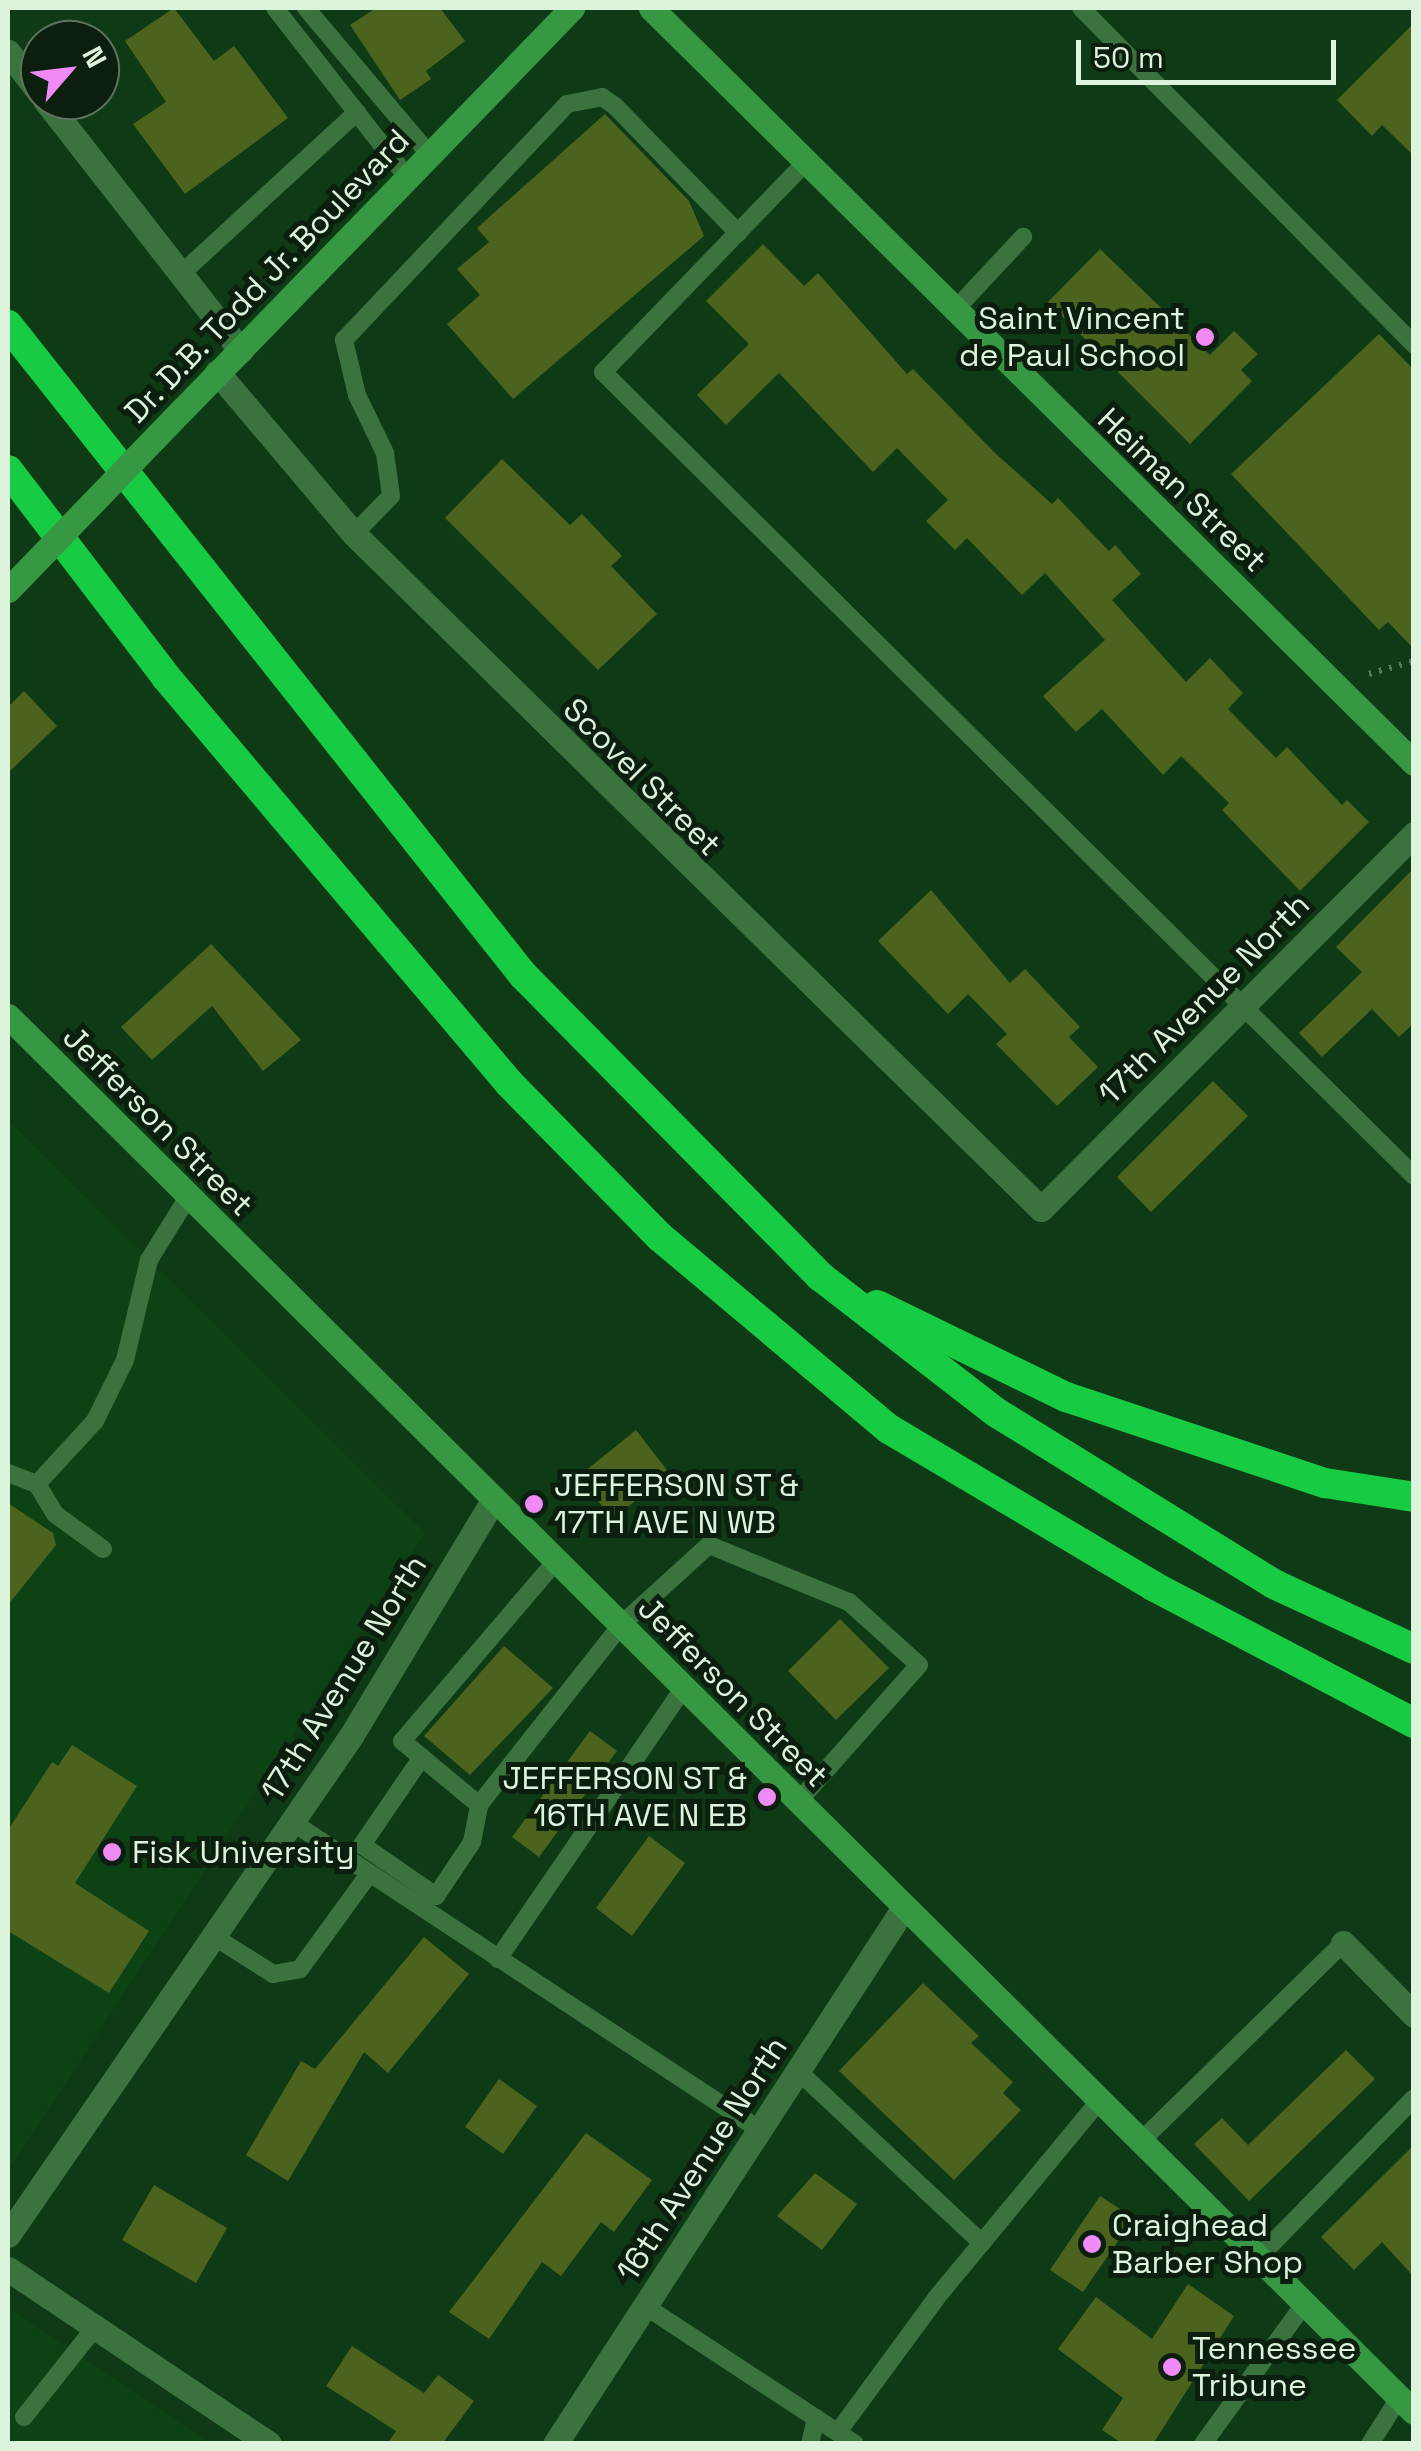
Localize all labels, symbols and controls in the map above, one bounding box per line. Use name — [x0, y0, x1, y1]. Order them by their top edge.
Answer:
north arrow — [20, 20, 120, 120]
scale bar — [1081, 20, 1341, 82]
text: 50 m — [1093, 38, 1164, 77]
text: N — [74, 40, 115, 74]
street label: Dr. D.B. Todd Jr. Boulevard — [115, 120, 419, 432]
place label: Saint Vincent de Paul School — [959, 300, 1185, 375]
marker: Saint Vincent de Paul School — [1194, 326, 1216, 348]
street label: Heiman Street — [1090, 400, 1274, 580]
street label: Scovel Street — [555, 690, 729, 864]
street label: 17th Avenue North — [1090, 885, 1318, 1113]
street label: Jefferson Street — [55, 1018, 261, 1224]
place label: JEFFERSON ST & 17TH AVE N WB — [554, 1467, 799, 1542]
marker: JEFFERSON ST & 17TH AVE N WB — [523, 1493, 545, 1515]
street label: 17th Avenue North — [253, 1548, 435, 1808]
street label: Jefferson Street — [630, 1589, 836, 1795]
place label: JEFFERSON ST & 16TH AVE N EB — [502, 1760, 747, 1835]
marker: JEFFERSON ST & 16TH AVE N EB — [756, 1786, 778, 1808]
place label: Fisk University — [132, 1833, 354, 1871]
marker: Fisk University — [101, 1841, 123, 1863]
street label: 16th Avenue North — [609, 2029, 795, 2289]
place label: Craighead Barber Shop — [1112, 2207, 1303, 2282]
marker: Craighead Barber Shop — [1081, 2233, 1103, 2255]
place label: Tennessee Tribune — [1192, 2330, 1356, 2405]
marker: Tennessee Tribune — [1161, 2356, 1183, 2378]

